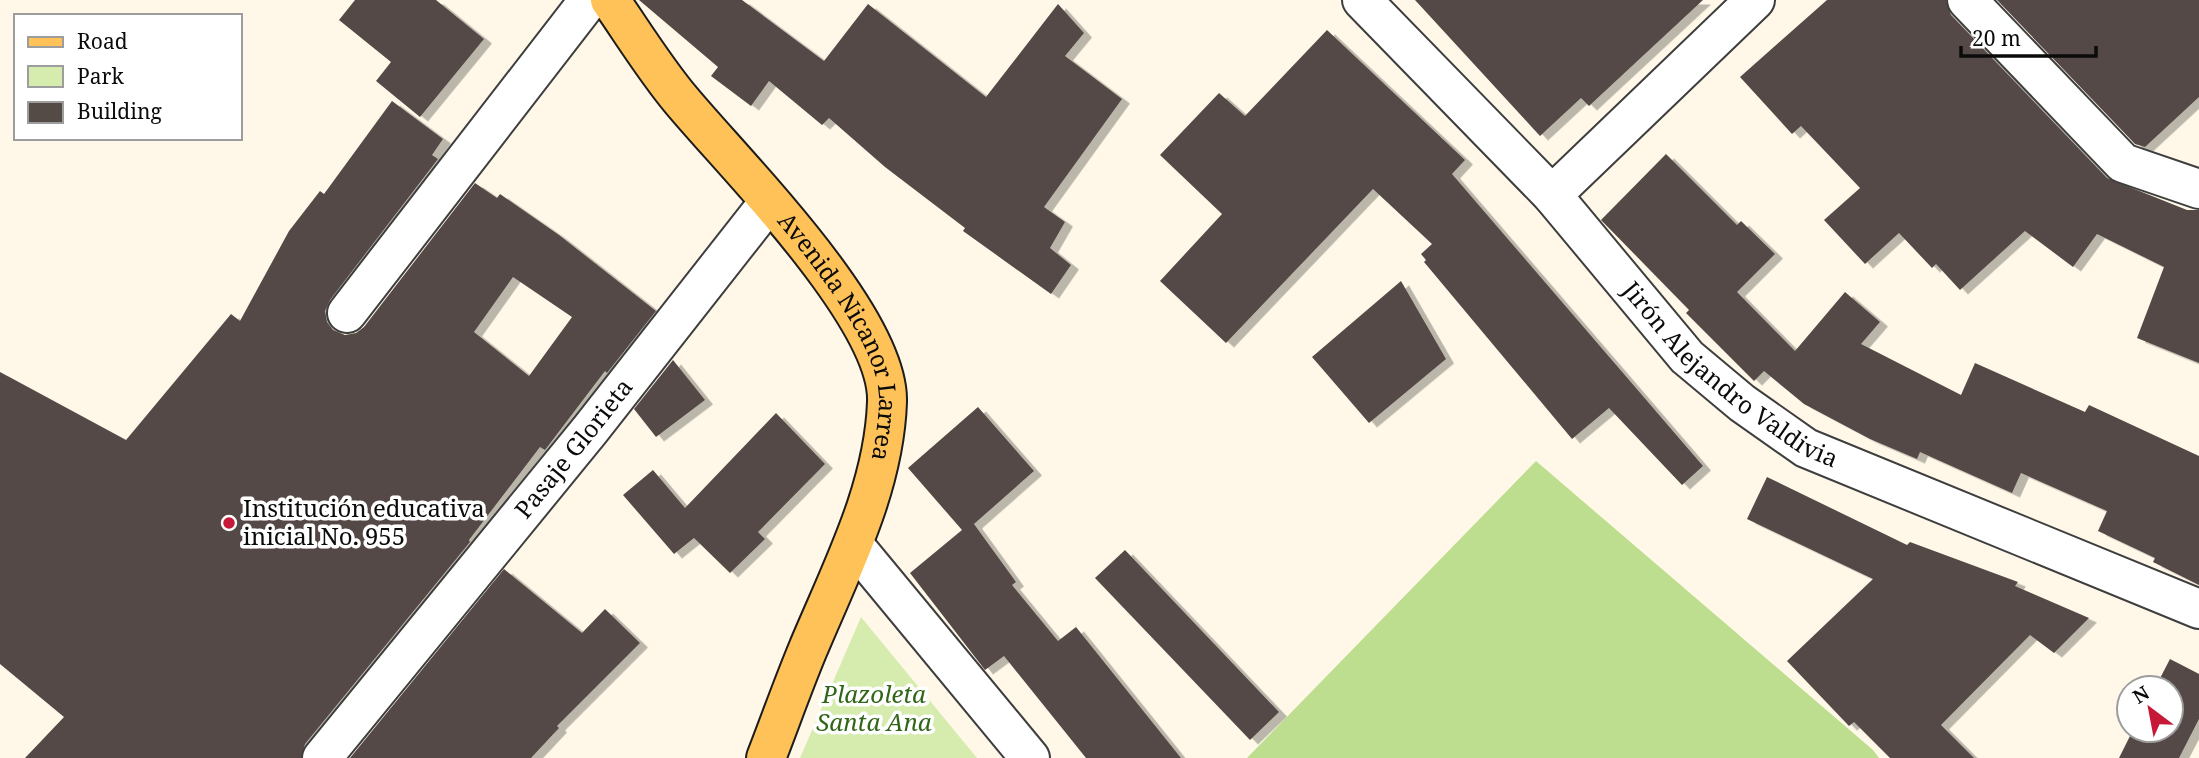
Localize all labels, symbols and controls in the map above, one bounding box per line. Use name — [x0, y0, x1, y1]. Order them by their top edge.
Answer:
legend — [14, 14, 242, 140]
scale bar — [1961, 14, 2096, 58]
text: 20 m — [1972, 24, 2021, 52]
text: Road — [77, 27, 128, 55]
text: Park — [77, 62, 124, 90]
text: Building — [77, 97, 162, 125]
street label: Avenida Nicanor Larrea — [771, 205, 905, 464]
street label: Jirón Alejandro Valdivia — [1615, 273, 1843, 474]
street label: Pasaje Glorieta — [506, 371, 639, 525]
place label: Institución educativa inicial No. 955 — [243, 491, 485, 552]
marker: Institución educativa inicial No. 955 — [221, 515, 237, 531]
north arrow — [2115, 674, 2185, 744]
park label: Plazoleta Santa Ana — [816, 677, 932, 738]
text: N — [2128, 680, 2154, 710]

